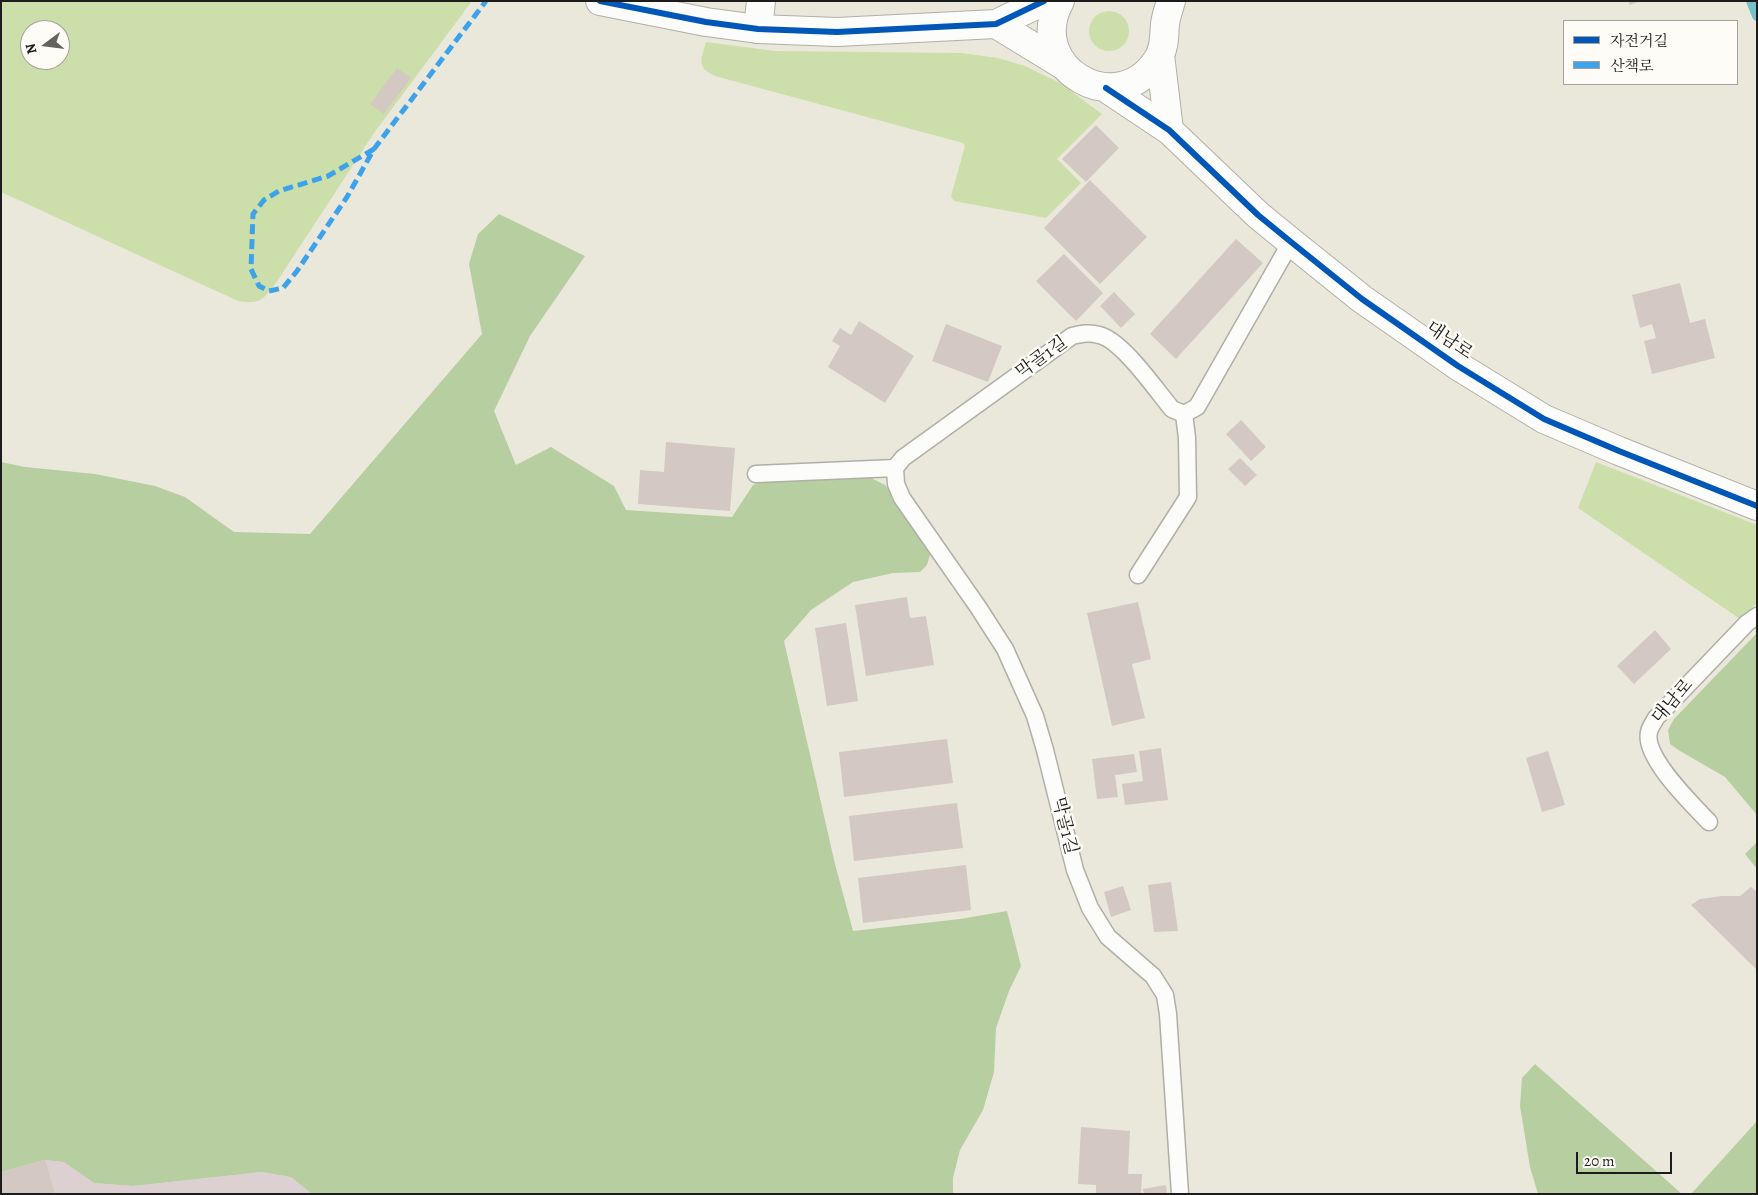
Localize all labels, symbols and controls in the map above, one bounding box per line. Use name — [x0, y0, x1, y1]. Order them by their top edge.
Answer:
north arrow — [20, 20, 70, 70]
legend — [1563, 20, 1738, 85]
text: 자전거길 — [1610, 31, 1668, 51]
text: N — [20, 41, 41, 56]
text: 산책로 — [1610, 56, 1653, 76]
street label: 대남로 — [1421, 317, 1477, 365]
street label: 막골1길 — [1012, 332, 1072, 384]
street label: 대남로 — [1648, 675, 1698, 729]
street label: 막골1길 — [1046, 795, 1082, 857]
scale bar — [1578, 1142, 1674, 1174]
text: 20 m — [1584, 1151, 1615, 1171]

